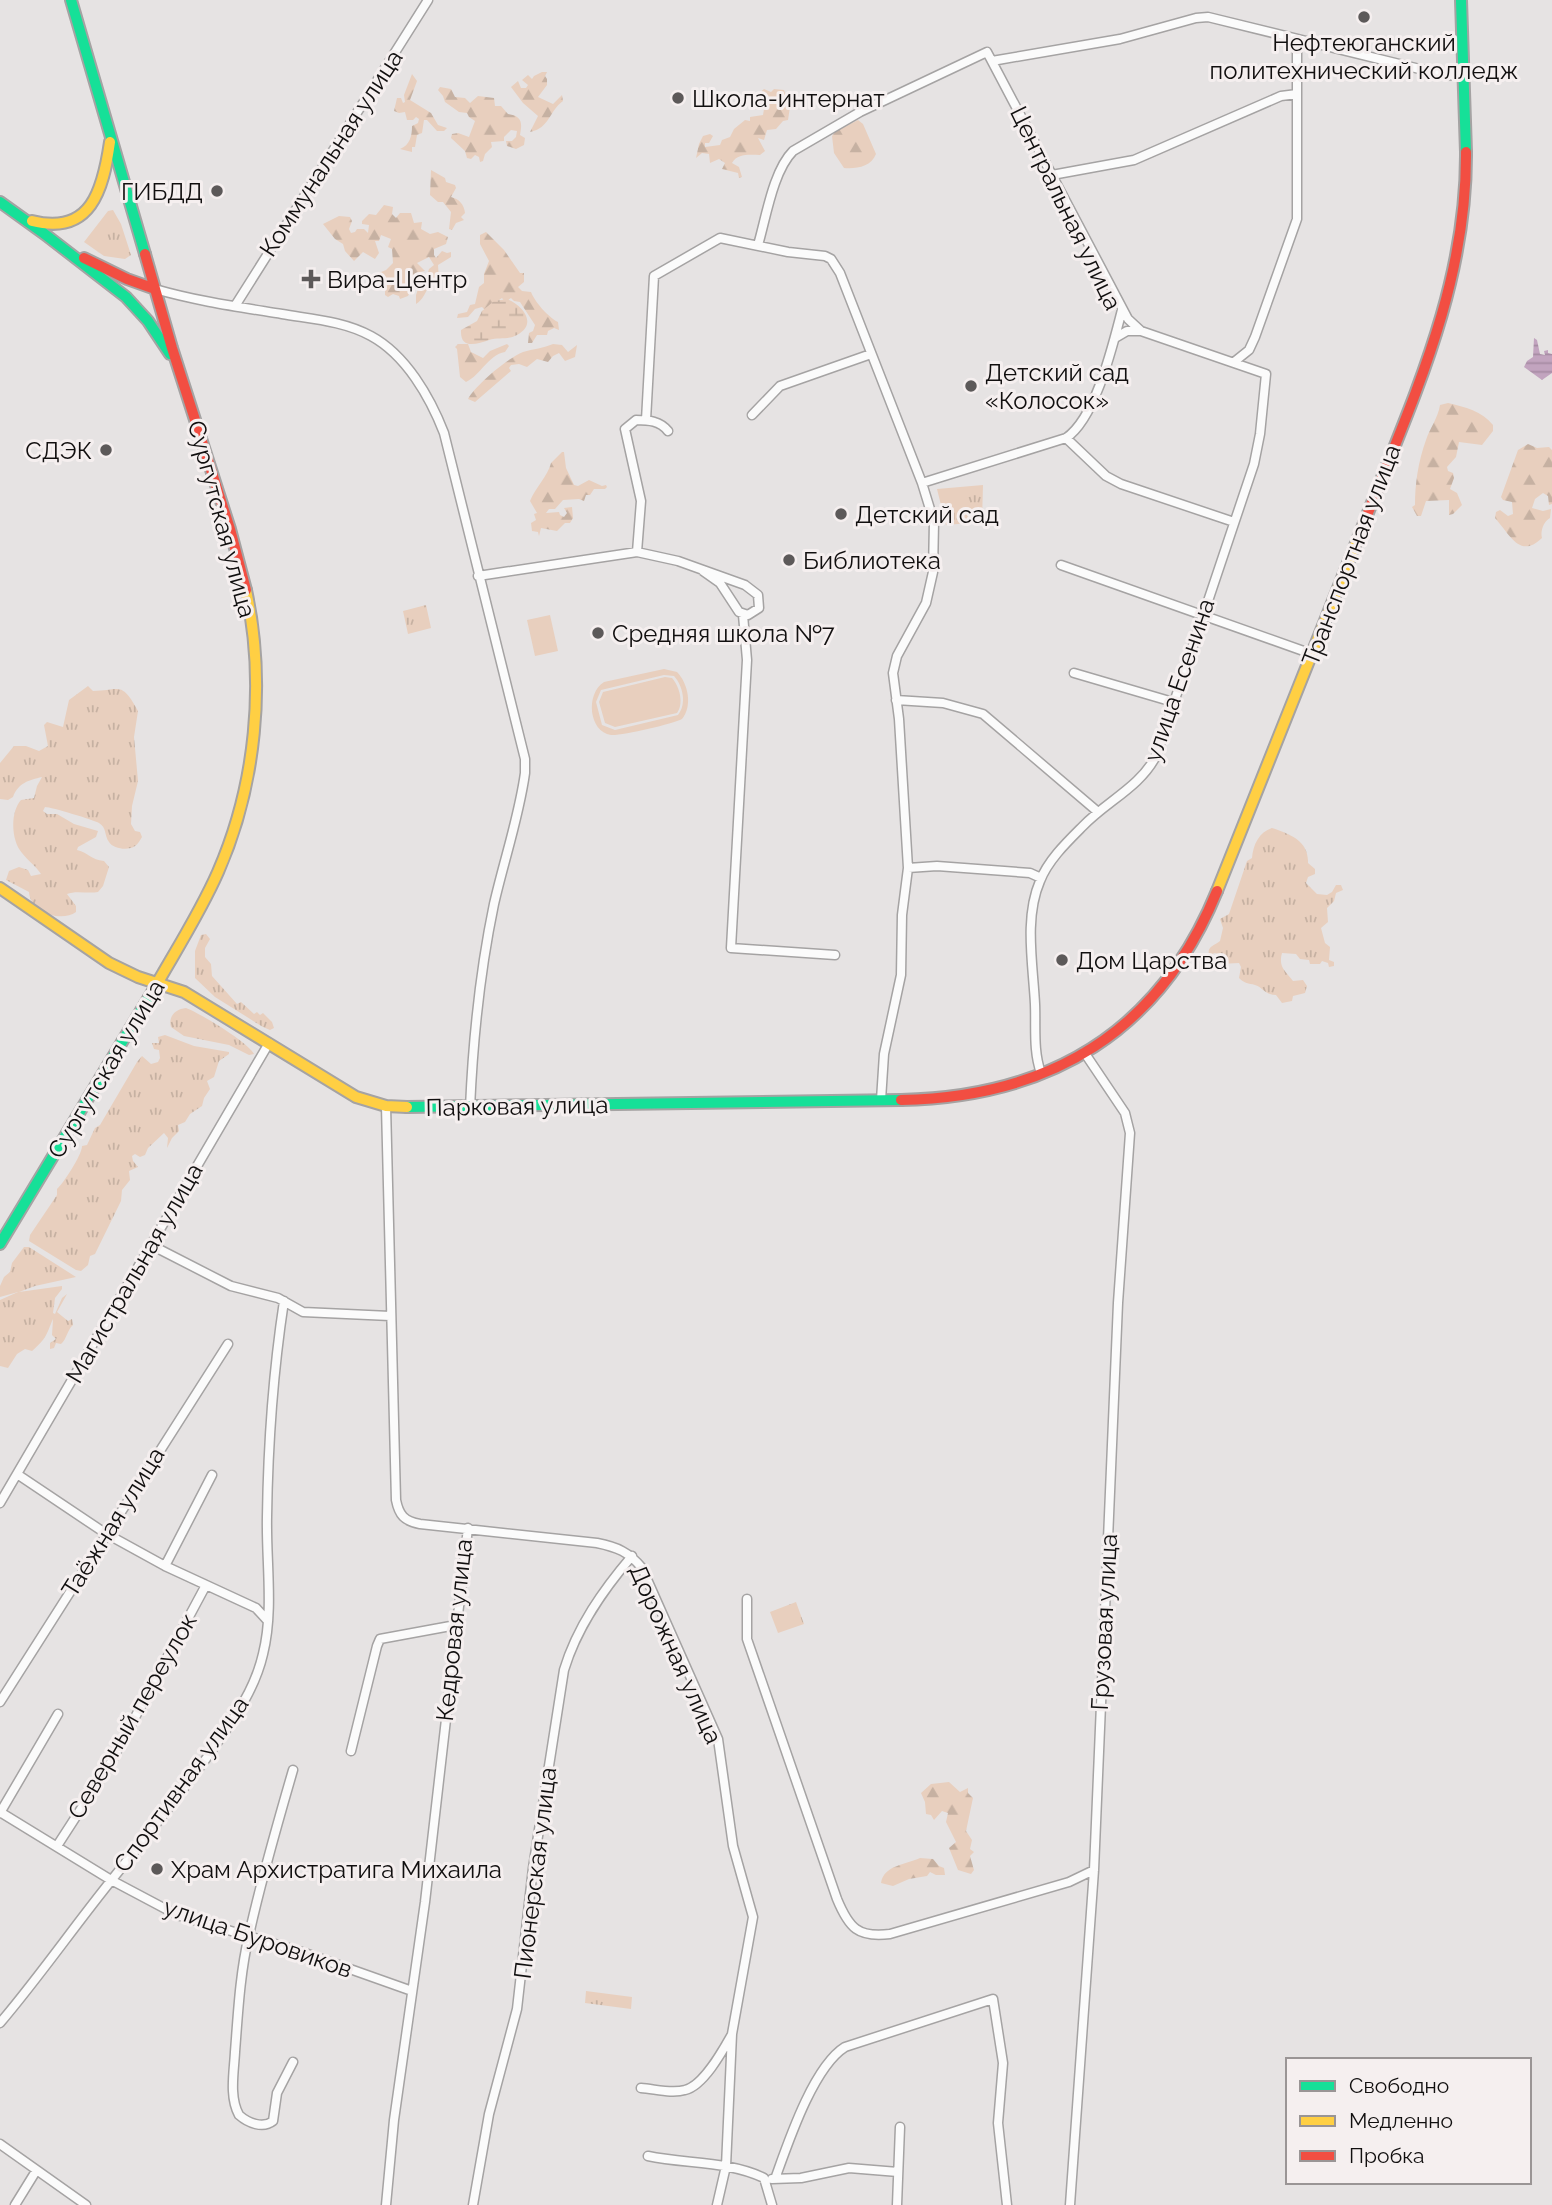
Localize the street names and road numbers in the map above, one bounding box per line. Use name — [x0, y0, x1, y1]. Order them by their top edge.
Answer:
street label: Коммунальная улица — [253, 44, 409, 262]
street label: Центральная улица — [1004, 101, 1128, 315]
street label: Сургутская улица — [182, 417, 262, 621]
street label: Транспортная улица — [1295, 440, 1407, 670]
street label: улица Есенина — [1137, 595, 1221, 765]
street label: Сургутская улица — [41, 975, 171, 1163]
street label: Парковая улица — [425, 1090, 609, 1122]
street label: Магистральная улица — [59, 1158, 209, 1388]
street label: Таёжная улица — [55, 1442, 171, 1602]
street label: Грузовая улица — [1085, 1533, 1123, 1711]
street label: Кедровая улица — [430, 1537, 478, 1723]
street label: Дорожная улица — [623, 1560, 729, 1748]
street label: Северный переулок — [61, 1608, 203, 1824]
street label: Спортивная улица — [107, 1690, 255, 1878]
street label: Пионерская улица — [508, 1766, 562, 1980]
street label: улица Буровиков — [160, 1892, 356, 1984]

